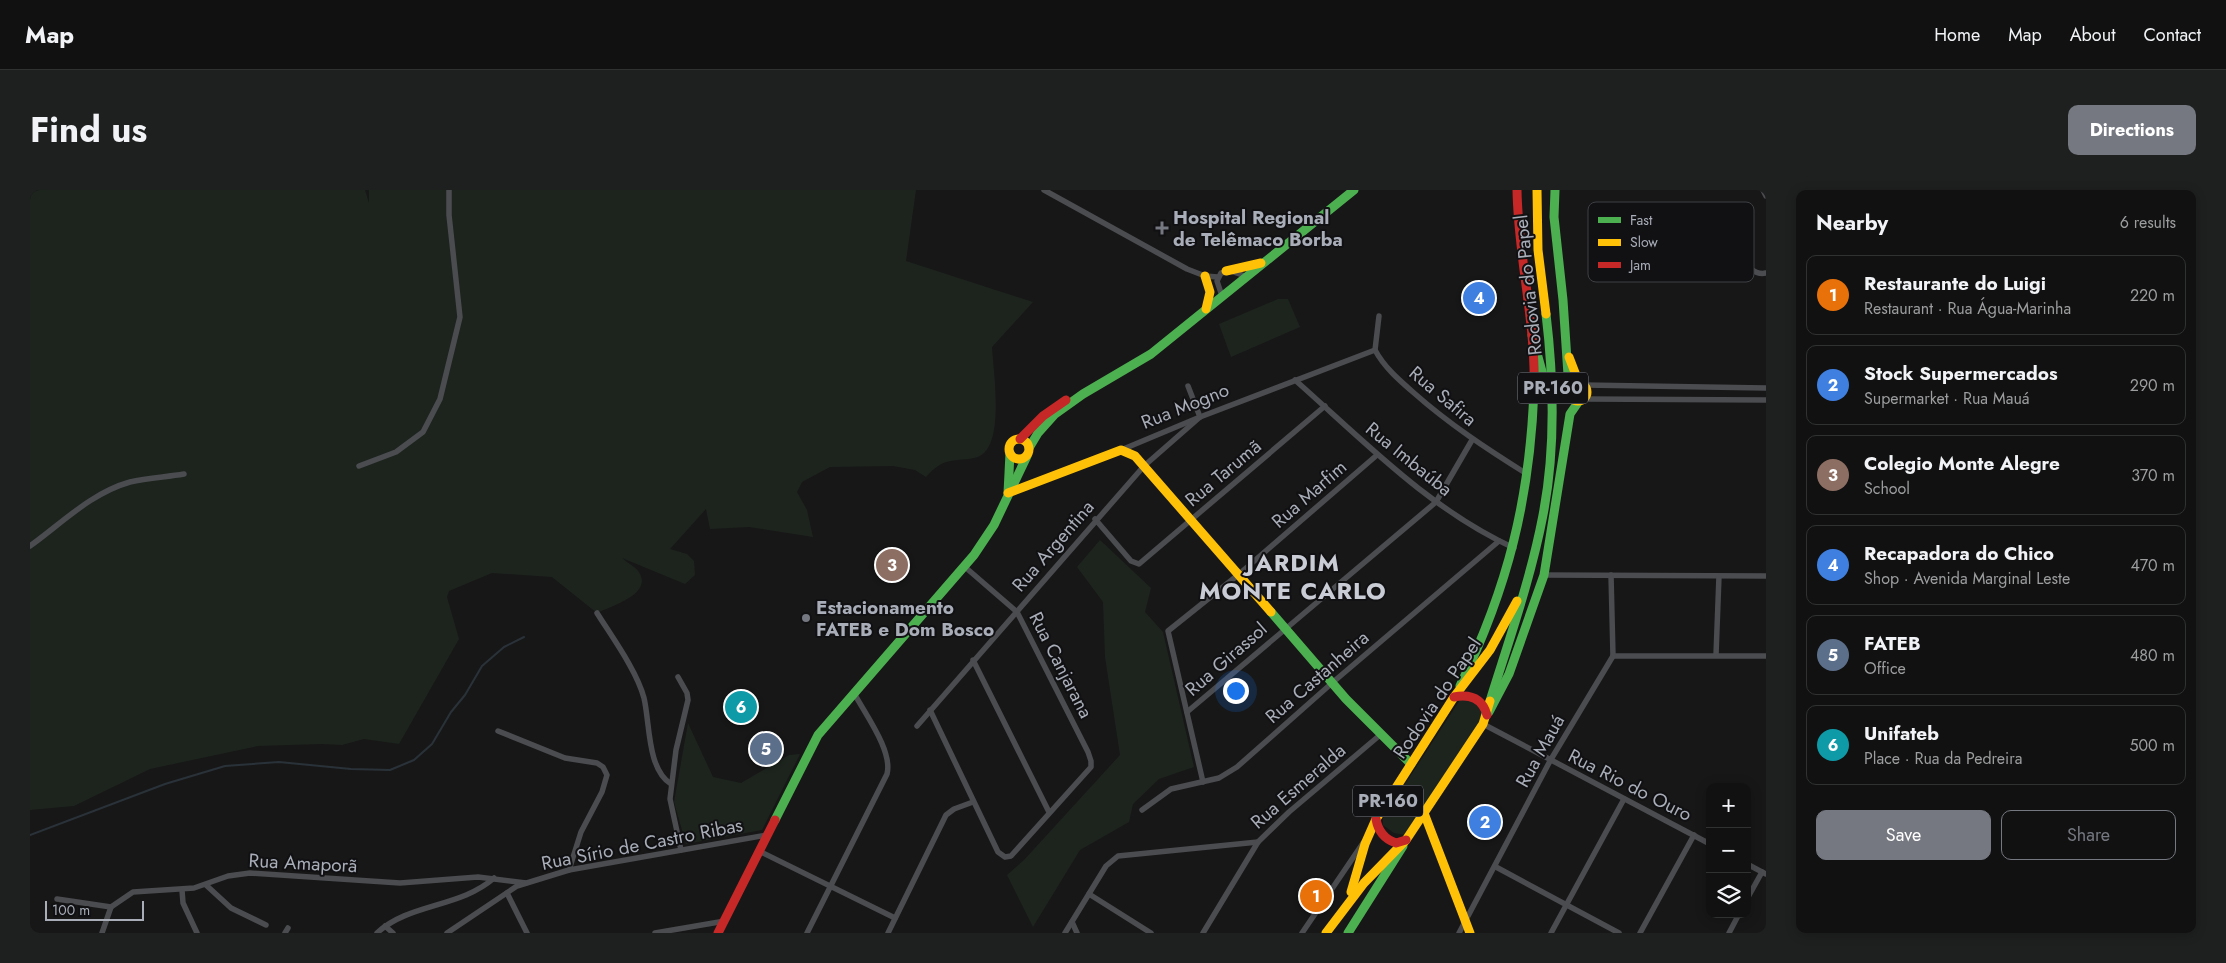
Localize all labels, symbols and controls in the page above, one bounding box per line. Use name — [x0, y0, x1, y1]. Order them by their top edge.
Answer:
text: Map — [25, 17, 74, 52]
text: Home — [1934, 22, 1980, 48]
text: Map — [2008, 22, 2042, 48]
text: About — [2070, 22, 2115, 48]
text: Contact — [2143, 22, 2201, 48]
text: Find us — [30, 105, 147, 155]
button: Directions — [2068, 105, 2196, 155]
legend — [1588, 202, 1754, 282]
place label: Hospital Regional de Telêmaco Borba — [1173, 204, 1343, 253]
text: Nearby — [1816, 208, 1888, 238]
text: Fast — [1630, 210, 1653, 230]
text: 6 results — [2120, 211, 2176, 234]
street label: Rodovia do Papel — [1507, 213, 1549, 357]
marker: Hospital Regional de Telêmaco Borba — [1155, 221, 1169, 235]
text: Slow — [1630, 232, 1658, 252]
text: Jam — [1628, 255, 1651, 275]
text: Restaurante do Luigi — [1864, 270, 2046, 297]
pin: 4 — [1463, 279, 1495, 317]
text: 1 — [1829, 284, 1837, 307]
text: 220 m — [2130, 284, 2175, 307]
text: Restaurant · Rua Água-Marinha — [1864, 297, 2071, 320]
street label: Rua Safira — [1403, 360, 1483, 432]
text: Stock Supermercados — [1864, 360, 2058, 387]
road number: PR-160 — [1518, 372, 1588, 404]
text: 2 — [1828, 374, 1838, 397]
text: 290 m — [2130, 374, 2175, 397]
street label: Rua Mogno — [1137, 376, 1233, 436]
text: Supermarket · Rua Mauá — [1864, 387, 2030, 410]
street label: Rua Imbaúba — [1360, 416, 1458, 502]
street label: Rua Tarumã — [1179, 433, 1267, 513]
text: Colegio Monte Alegre — [1864, 450, 2060, 477]
street label: Rua Marfim — [1266, 454, 1352, 534]
text: 3 — [1828, 464, 1838, 487]
text: 370 m — [2131, 464, 2175, 487]
text: School — [1864, 477, 1910, 500]
street label: Rua Argentina — [1006, 494, 1100, 598]
text: Recapadora do Chico — [1864, 540, 2054, 567]
district label: JARDIM MONTE CARLO — [1199, 545, 1387, 608]
pin: 3 — [876, 546, 908, 584]
text: 4 — [1827, 554, 1839, 577]
text: 470 m — [2130, 554, 2175, 577]
text: Shop · Avenida Marginal Leste — [1864, 567, 2070, 590]
place label: Estacionamento FATEB e Dom Bosco — [816, 594, 994, 643]
street label: Rua Canjarana — [1023, 607, 1099, 723]
marker: Estacionamento FATEB e Dom Bosco — [800, 612, 812, 624]
street label: Rua Girassol — [1179, 616, 1273, 702]
street label: Rua Castanheira — [1259, 624, 1375, 730]
text: FATEB — [1864, 630, 1921, 657]
street label: Rodovia do Papel — [1386, 632, 1488, 764]
text: 5 — [1828, 644, 1838, 667]
text: 480 m — [2130, 644, 2175, 667]
text: Office — [1864, 657, 1906, 680]
your location — [1223, 678, 1249, 704]
pin: 6 — [725, 688, 757, 726]
street label: Rua Mauá — [1509, 710, 1571, 792]
text: Unifateb — [1864, 720, 1939, 747]
pin: 5 — [750, 730, 782, 768]
text: 6 — [1828, 734, 1838, 757]
text: 500 m — [2129, 734, 2175, 757]
street label: Rua Esmeralda — [1245, 737, 1351, 835]
street label: Rua Rio do Ouro — [1563, 742, 1697, 828]
text: Place · Rua da Pedreira — [1864, 747, 2022, 770]
map controls — [1706, 783, 1751, 918]
button: + — [1706, 783, 1751, 828]
road number: PR-160 — [1353, 786, 1423, 816]
pin: 2 — [1469, 803, 1501, 841]
button: Save — [1816, 810, 1991, 860]
button: Share — [2001, 810, 2176, 860]
street label: Rua Sírio de Castro Ribas — [539, 811, 745, 877]
button: − — [1706, 828, 1751, 873]
street label: Rua Amaporã — [248, 847, 358, 879]
button: layers — [1706, 873, 1751, 918]
pin: 1 — [1300, 877, 1332, 915]
scale bar — [45, 898, 144, 921]
text: 100 m — [52, 900, 90, 920]

